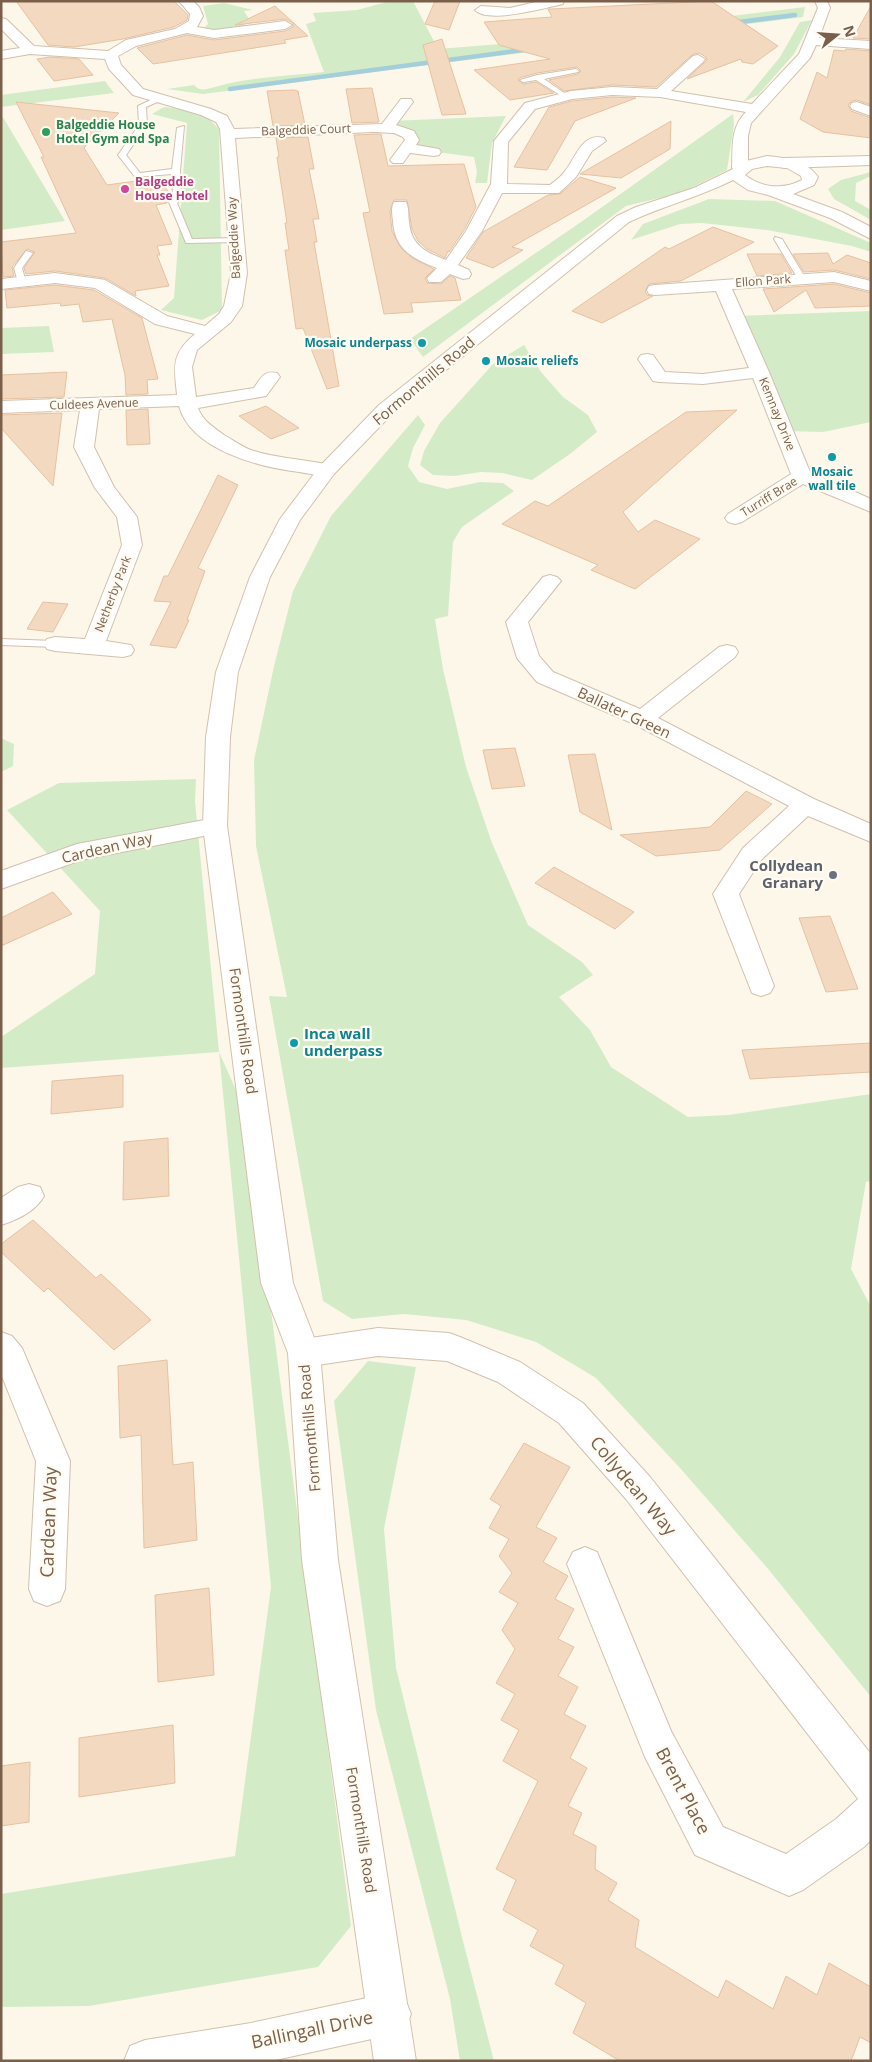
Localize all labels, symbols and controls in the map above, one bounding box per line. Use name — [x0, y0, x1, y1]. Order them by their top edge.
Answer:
north arrow — [812, 10, 862, 60]
text: N — [839, 23, 861, 39]
place label: Balgeddie House Hotel Gym and Spa — [56, 116, 169, 147]
street label: Balgeddie Court — [261, 119, 351, 140]
marker: Balgeddie House Hotel Gym and Spa — [40, 126, 52, 138]
place label: Balgeddie House Hotel — [135, 173, 208, 204]
marker: Balgeddie House Hotel — [119, 183, 131, 195]
street label: Balgeddie Way — [223, 196, 244, 279]
street label: Ellon Park — [735, 270, 792, 291]
street label: Formonthills Road — [368, 332, 479, 429]
place label: Mosaic underpass — [304, 334, 412, 351]
marker: Mosaic underpass — [416, 337, 428, 349]
place label: Mosaic reliefs — [496, 352, 579, 369]
marker: Mosaic reliefs — [480, 355, 492, 367]
street label: Kemnay Drive — [755, 375, 800, 453]
street label: Culdees Avenue — [49, 393, 139, 414]
marker: Mosaic wall tile — [826, 451, 838, 463]
place label: Mosaic wall tile — [808, 463, 856, 494]
street label: Turriff Brae — [737, 472, 801, 521]
street label: Netherby Park — [90, 552, 135, 635]
street label: Ballater Green — [575, 682, 674, 742]
street label: Cardean Way — [59, 827, 155, 867]
place label: Collydean Granary — [749, 855, 823, 892]
marker: Collydean Granary — [827, 869, 839, 881]
street label: Formonthills Road — [225, 966, 263, 1096]
place label: Inca wall underpass — [304, 1023, 382, 1060]
marker: Inca wall underpass — [288, 1037, 300, 1049]
street label: Formonthills Road — [293, 1364, 325, 1493]
street label: Collydean Way — [585, 1431, 683, 1541]
street label: Cardean Way — [34, 1465, 62, 1578]
street label: Brent Place — [651, 1743, 717, 1838]
street label: Formonthills Road — [342, 1765, 382, 1894]
street label: Ballingall Drive — [249, 2004, 375, 2054]

